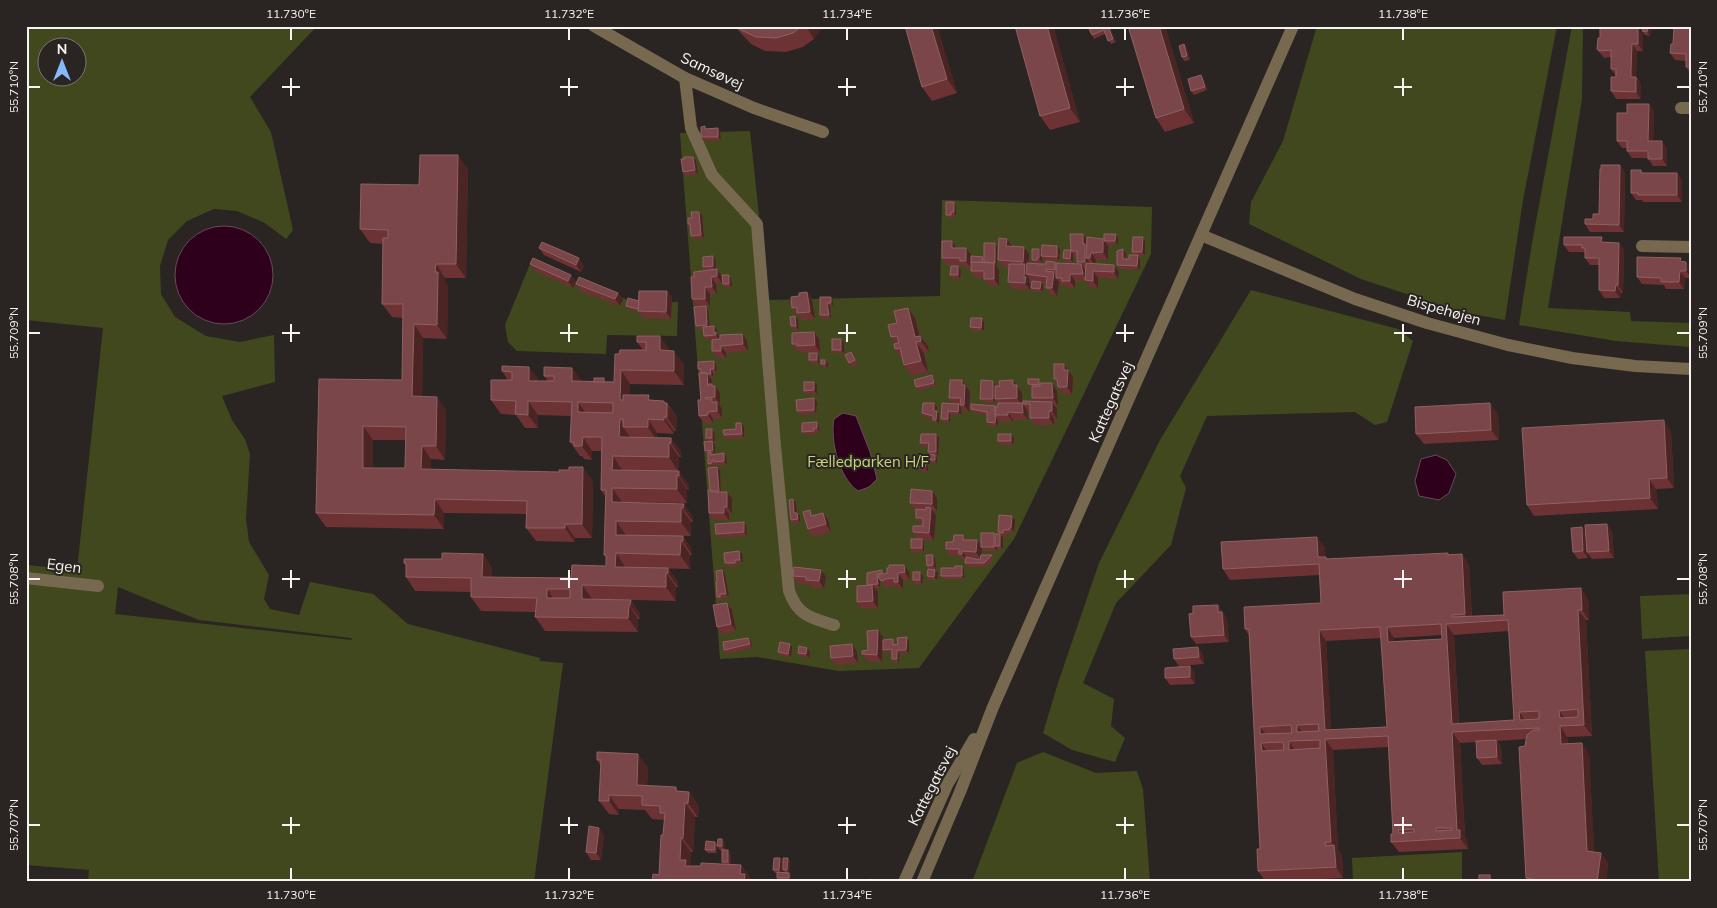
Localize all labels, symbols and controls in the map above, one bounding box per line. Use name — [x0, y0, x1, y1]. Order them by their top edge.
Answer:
text: 11.730°E — [266, 6, 316, 21]
text: 11.732°E — [544, 6, 594, 21]
text: 11.734°E — [822, 6, 872, 21]
text: 11.736°E — [1100, 6, 1150, 21]
text: 11.738°E — [1378, 6, 1428, 21]
north arrow — [38, 38, 88, 88]
text: N — [57, 40, 67, 58]
street label: Samsøvej — [678, 48, 747, 93]
text: 55.710°N — [6, 61, 21, 113]
text: 55.710°N — [1695, 61, 1710, 113]
street label: Bispehøjen — [1405, 290, 1483, 329]
text: 55.709°N — [6, 307, 21, 359]
text: 55.709°N — [1695, 307, 1710, 359]
street label: Kattegatsvej — [1084, 358, 1137, 445]
park label: Fælledparken H/F — [807, 452, 929, 471]
text: 55.708°N — [6, 553, 21, 605]
text: 55.708°N — [1695, 553, 1710, 605]
street label: Egen — [46, 554, 82, 577]
street label: Kattegatsvej — [903, 743, 960, 829]
text: 55.707°N — [6, 799, 21, 851]
text: 55.707°N — [1695, 799, 1710, 851]
text: 11.730°E — [266, 887, 316, 902]
text: 11.732°E — [544, 887, 594, 902]
text: 11.734°E — [822, 887, 872, 902]
text: 11.736°E — [1100, 887, 1150, 902]
text: 11.738°E — [1378, 887, 1428, 902]

